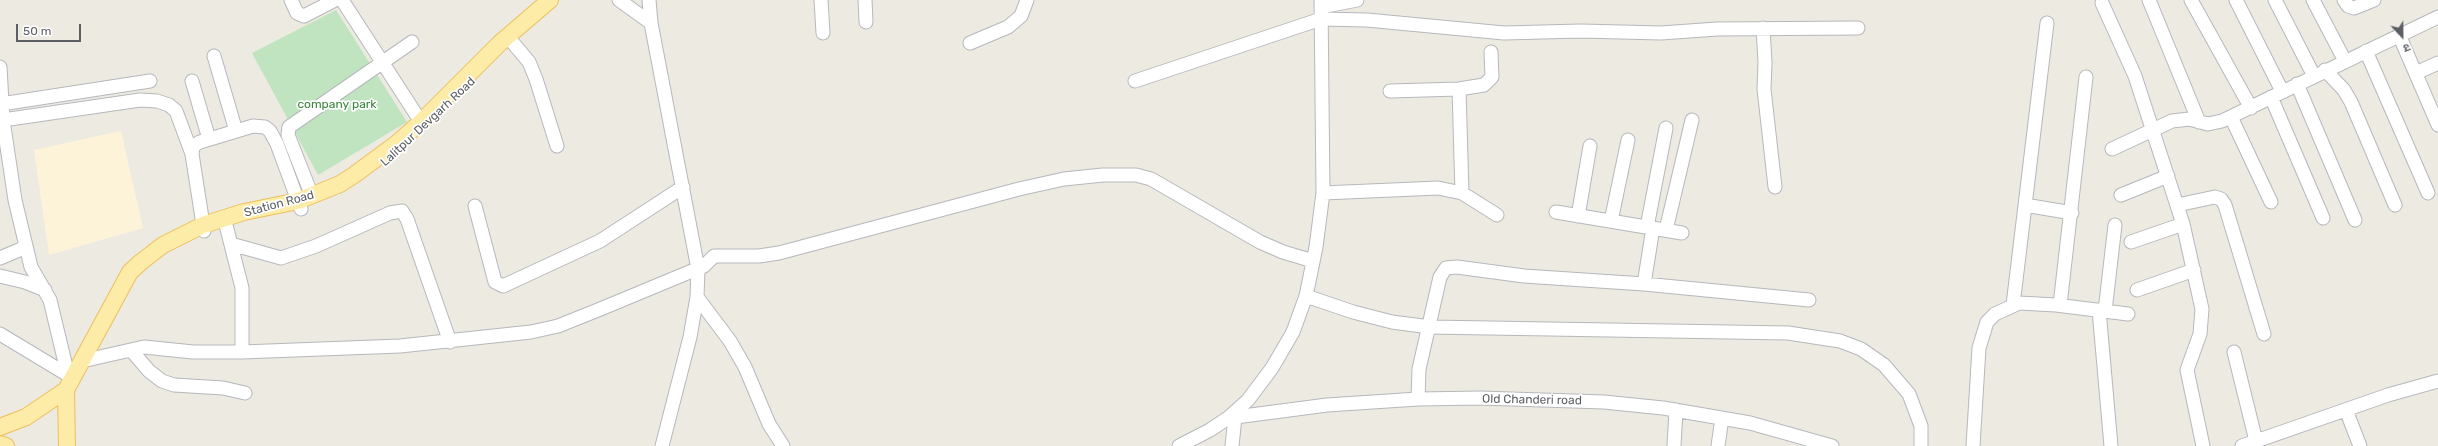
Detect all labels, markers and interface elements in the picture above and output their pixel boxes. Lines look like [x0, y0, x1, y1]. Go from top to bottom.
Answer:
scale bar [18, 16, 83, 42]
north arrow [2382, 16, 2422, 56]
text: 50 m [23, 24, 51, 38]
text: उ [2401, 40, 2412, 55]
street label: Lalitpur Devgarh Road [378, 74, 478, 170]
park label: company park [297, 98, 377, 112]
street label: Station Road [242, 188, 316, 220]
street label: Old Chanderi road [1482, 392, 1582, 408]

